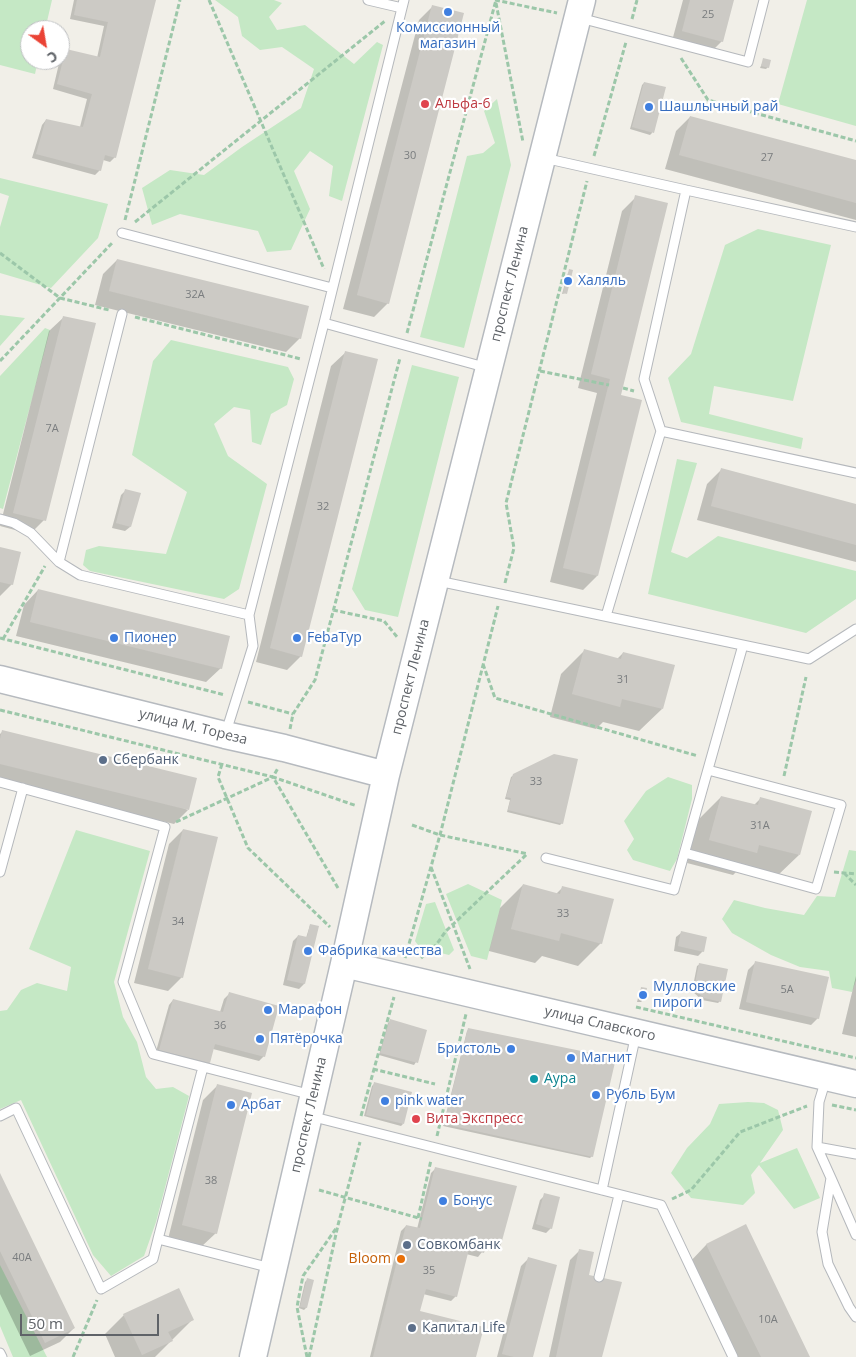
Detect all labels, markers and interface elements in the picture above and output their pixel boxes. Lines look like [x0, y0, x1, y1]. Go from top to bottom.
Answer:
marker: Комиссионный магазин [442, 6, 454, 18]
house number: 25 [702, 8, 714, 22]
north arrow [20, 20, 70, 70]
place label: Комиссионный магазин [396, 20, 500, 52]
text: С [44, 47, 62, 68]
place label: Альфа-6 [435, 96, 490, 112]
marker: Альфа-6 [419, 98, 431, 110]
place label: Шашлычный рай [659, 99, 778, 115]
marker: Шашлычный рай [643, 101, 655, 113]
house number: 30 [404, 149, 416, 163]
house number: 27 [761, 151, 773, 165]
street label: проспект Ленина [488, 224, 532, 344]
place label: Халяль [578, 273, 626, 289]
marker: Халяль [562, 275, 574, 287]
house number: 32А [185, 288, 205, 302]
house number: 7А [45, 422, 59, 436]
house number: 32 [317, 500, 329, 514]
street label: проспект Ленина [389, 617, 433, 737]
place label: Пионер [124, 630, 177, 646]
place label: FebaТур [307, 630, 362, 646]
marker: Пионер [108, 632, 120, 644]
marker: FebaТур [291, 632, 303, 644]
house number: 31 [617, 673, 629, 687]
street label: улица М. Тореза [137, 705, 249, 749]
place label: Сбербанк [113, 752, 179, 768]
marker: Сбербанк [97, 754, 109, 766]
house number: 33 [530, 775, 542, 789]
house number: 31А [750, 819, 770, 833]
house number: 33 [557, 907, 569, 921]
house number: 34 [172, 915, 184, 929]
place label: Фабрика качества [318, 943, 442, 959]
marker: Фабрика качества [302, 945, 314, 957]
place label: Мулловские пироги [653, 979, 736, 1012]
house number: 5А [780, 983, 794, 997]
marker: Мулловские пироги [637, 989, 649, 1001]
place label: Марафон [278, 1002, 342, 1018]
street label: улица Славского [543, 1003, 657, 1045]
marker: Марафон [262, 1004, 274, 1016]
house number: 36 [214, 1019, 226, 1033]
place label: Пятёрочка [270, 1031, 343, 1047]
marker: Пятёрочка [254, 1033, 266, 1045]
place label: Бристоль [437, 1041, 501, 1057]
marker: Бристоль [505, 1043, 517, 1055]
place label: Магнит [581, 1050, 632, 1066]
marker: Магнит [565, 1052, 577, 1064]
street label: проспект Ленина [287, 1055, 331, 1175]
place label: Аура [544, 1071, 576, 1087]
marker: Аура [528, 1073, 540, 1085]
place label: Рубль Бум [606, 1087, 676, 1103]
marker: Рубль Бум [590, 1089, 602, 1101]
place label: pink water [395, 1093, 464, 1109]
marker: pink water [379, 1095, 391, 1107]
place label: Арбат [241, 1097, 281, 1113]
marker: Арбат [225, 1099, 237, 1111]
place label: Вита Экспресс [426, 1111, 523, 1127]
marker: Вита Экспресс [410, 1113, 422, 1125]
house number: 38 [205, 1174, 217, 1188]
place label: Бонус [453, 1193, 493, 1209]
marker: Бонус [437, 1195, 449, 1207]
place label: Совкомбанк [417, 1237, 500, 1253]
marker: Совкомбанк [401, 1239, 413, 1251]
house number: 40А [12, 1251, 32, 1265]
place label: Bloom [349, 1251, 391, 1267]
marker: Bloom [395, 1253, 407, 1265]
house number: 35 [423, 1264, 435, 1278]
scale bar [22, 1304, 161, 1336]
text: 50 m [28, 1313, 63, 1333]
house number: 10А [758, 1313, 778, 1327]
place label: Капитал Life [422, 1320, 505, 1336]
marker: Капитал Life [406, 1322, 418, 1334]

